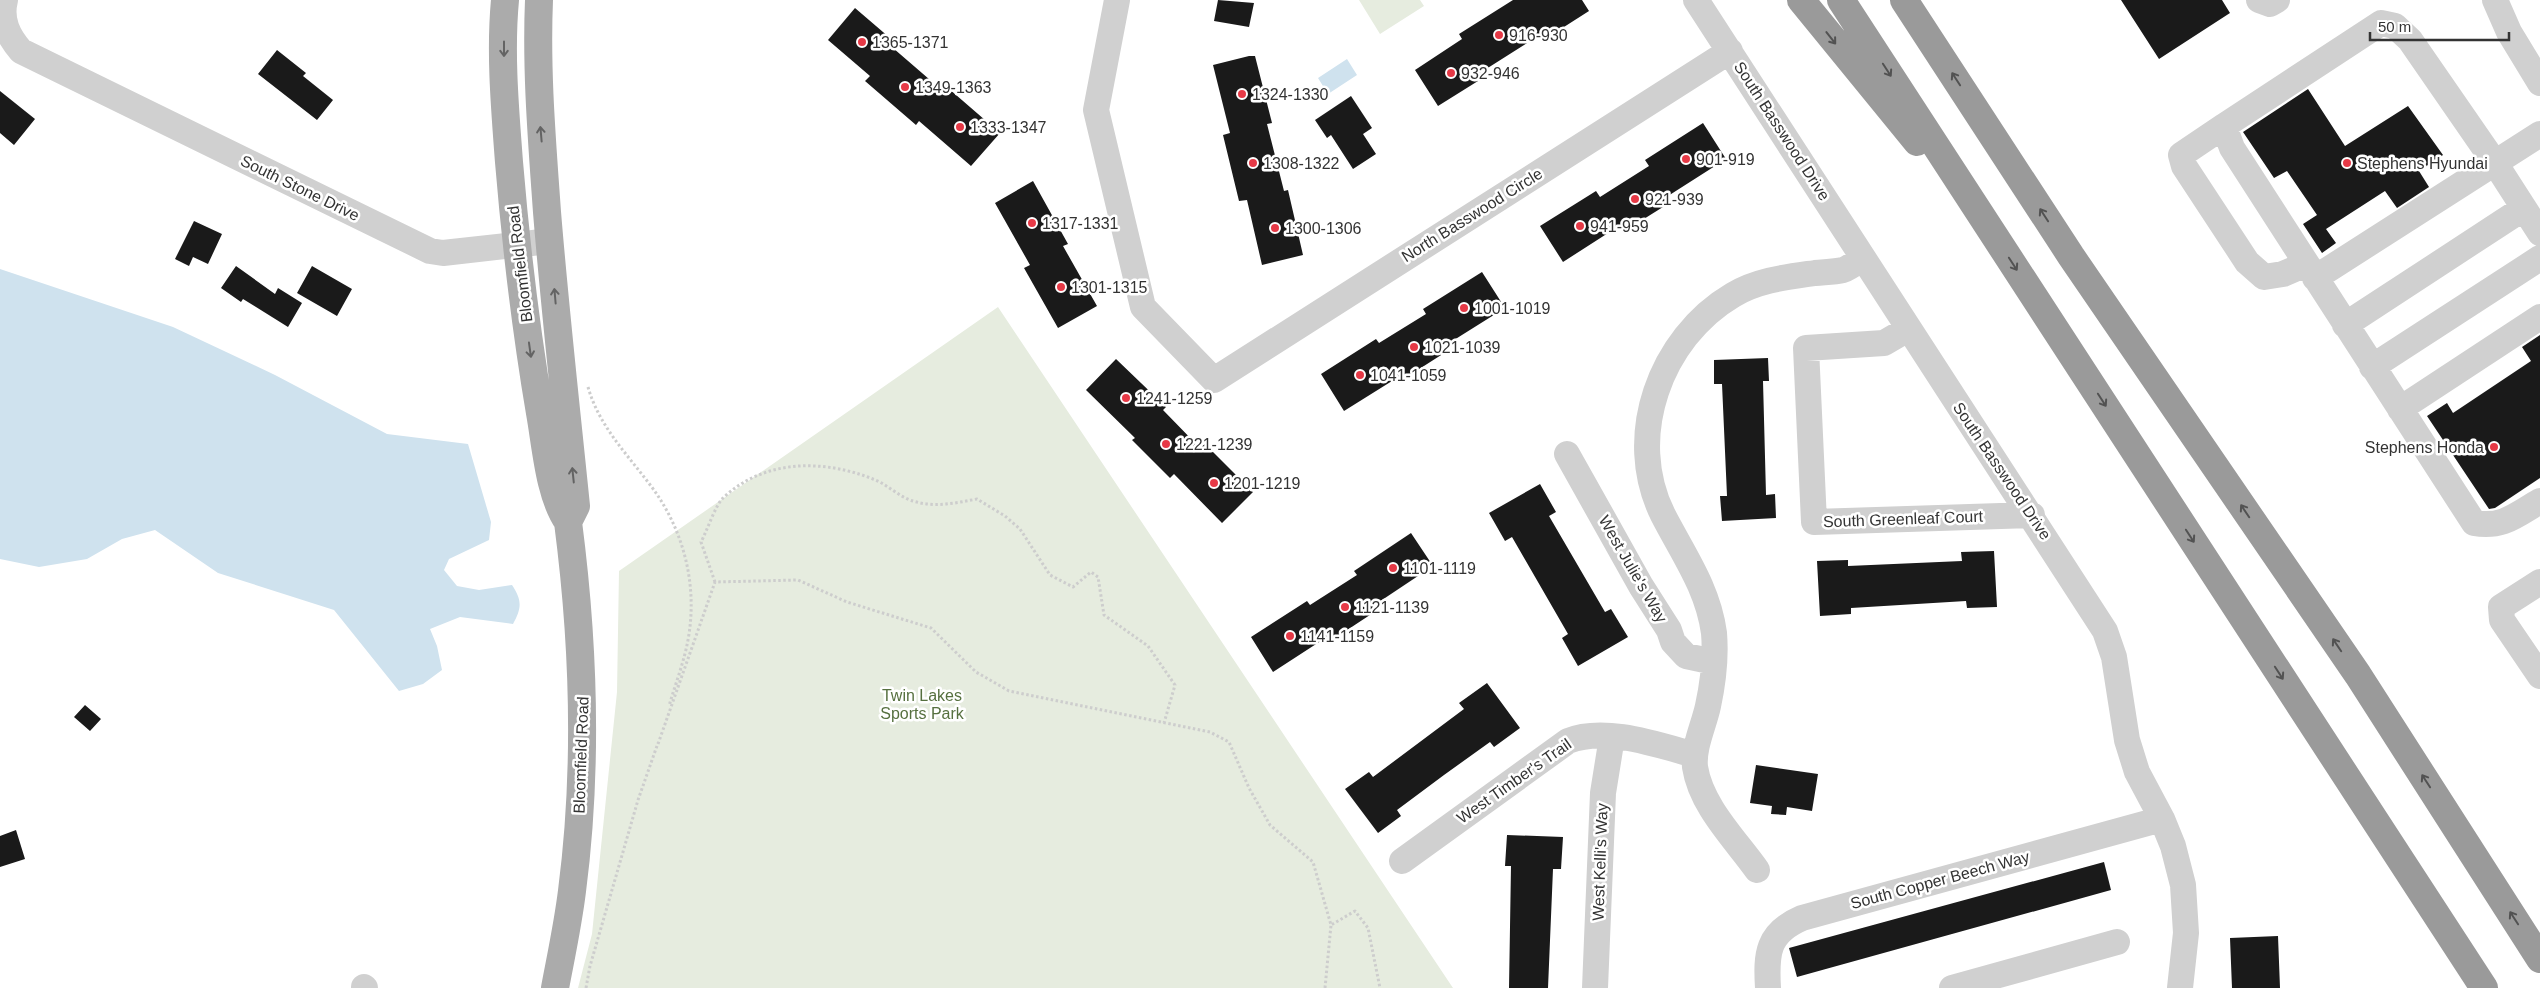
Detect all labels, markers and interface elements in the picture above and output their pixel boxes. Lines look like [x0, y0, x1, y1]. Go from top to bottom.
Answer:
scale bar [2370, 10, 2509, 42]
text: 50 m [2378, 18, 2411, 35]
place label: 916-930 [1509, 27, 1568, 44]
marker: 916-930 [1493, 29, 1505, 41]
one-way arrow [1826, 31, 1837, 44]
place label: 1365-1371 [872, 34, 949, 51]
marker: 1365-1371 [856, 36, 868, 48]
one-way arrow [499, 40, 509, 56]
street label: South Basswood Drive [1731, 58, 1833, 204]
one-way arrow [1882, 63, 1892, 77]
place label: 932-946 [1461, 65, 1520, 82]
marker: 932-946 [1445, 67, 1457, 79]
one-way arrow [1951, 72, 1961, 86]
place label: 1349-1363 [915, 79, 992, 96]
marker: 1349-1363 [899, 81, 911, 93]
place label: 1324-1330 [1252, 86, 1329, 103]
marker: 1324-1330 [1236, 88, 1248, 100]
place label: 1333-1347 [970, 119, 1047, 136]
marker: 1333-1347 [954, 121, 966, 133]
one-way arrow [536, 126, 546, 142]
place label: 901-919 [1696, 151, 1755, 168]
street label: South Stone Drive [238, 152, 362, 224]
marker: 901-919 [1680, 153, 1692, 165]
place label: 1308-1322 [1263, 155, 1340, 172]
place label: Stephens Hyundai [2357, 155, 2488, 172]
marker: 1308-1322 [1247, 157, 1259, 169]
marker: Stephens Hyundai [2341, 157, 2353, 169]
street label: North Basswood Circle [1398, 165, 1546, 265]
place label: 921-939 [1645, 191, 1704, 208]
marker: 921-939 [1629, 193, 1641, 205]
street label: Bloomfield Road [504, 205, 536, 323]
one-way arrow [2039, 209, 2049, 223]
place label: 1317-1331 [1042, 215, 1119, 232]
marker: 1317-1331 [1026, 217, 1038, 229]
place label: 941-959 [1590, 218, 1649, 235]
place label: 1300-1306 [1285, 220, 1362, 237]
marker: 941-959 [1574, 220, 1586, 232]
marker: 1300-1306 [1269, 222, 1281, 234]
one-way arrow [2008, 257, 2018, 271]
place label: 1301-1315 [1071, 279, 1148, 296]
marker: 1301-1315 [1055, 281, 1067, 293]
one-way arrow [550, 288, 559, 304]
place label: 1001-1019 [1474, 300, 1551, 317]
marker: 1001-1019 [1458, 302, 1470, 314]
place label: 1021-1039 [1424, 339, 1501, 356]
marker: 1021-1039 [1408, 341, 1420, 353]
one-way arrow [525, 342, 535, 358]
place label: 1041-1059 [1370, 367, 1447, 384]
marker: 1041-1059 [1354, 369, 1366, 381]
place label: 1241-1259 [1136, 390, 1213, 407]
marker: 1241-1259 [1120, 392, 1132, 404]
one-way arrow [2097, 393, 2107, 407]
street label: South Basswood Drive [1950, 399, 2054, 543]
place label: 1221-1239 [1176, 436, 1253, 453]
marker: 1221-1239 [1160, 438, 1172, 450]
place label: Stephens Honda [2365, 439, 2484, 456]
marker: Stephens Honda [2488, 441, 2500, 453]
one-way arrow [568, 467, 578, 483]
place label: 1201-1219 [1224, 475, 1301, 492]
marker: 1201-1219 [1208, 477, 1220, 489]
one-way arrow [2240, 504, 2250, 518]
street label: South Greenleaf Court [1823, 508, 1984, 530]
street label: West Julie's Way [1596, 513, 1670, 625]
one-way arrow [2186, 529, 2196, 543]
place label: 1101-1119 [1403, 560, 1476, 577]
marker: 1101-1119 [1387, 562, 1399, 574]
place label: 1121-1139 [1355, 599, 1429, 616]
marker: 1121-1139 [1339, 601, 1351, 613]
place label: 1141-1159 [1300, 628, 1374, 645]
marker: 1141-1159 [1284, 630, 1296, 642]
one-way arrow [2332, 638, 2342, 652]
one-way arrow [2274, 665, 2284, 679]
park label: Twin Lakes Sports Park [880, 687, 965, 722]
street label: Bloomfield Road [570, 696, 592, 814]
street label: West Timber's Trail [1454, 735, 1574, 827]
one-way arrow [2421, 774, 2431, 788]
street label: West Kelli's Way [1589, 803, 1611, 921]
street label: South Copper Beech Way [1849, 848, 2031, 912]
one-way arrow [2508, 911, 2518, 925]

